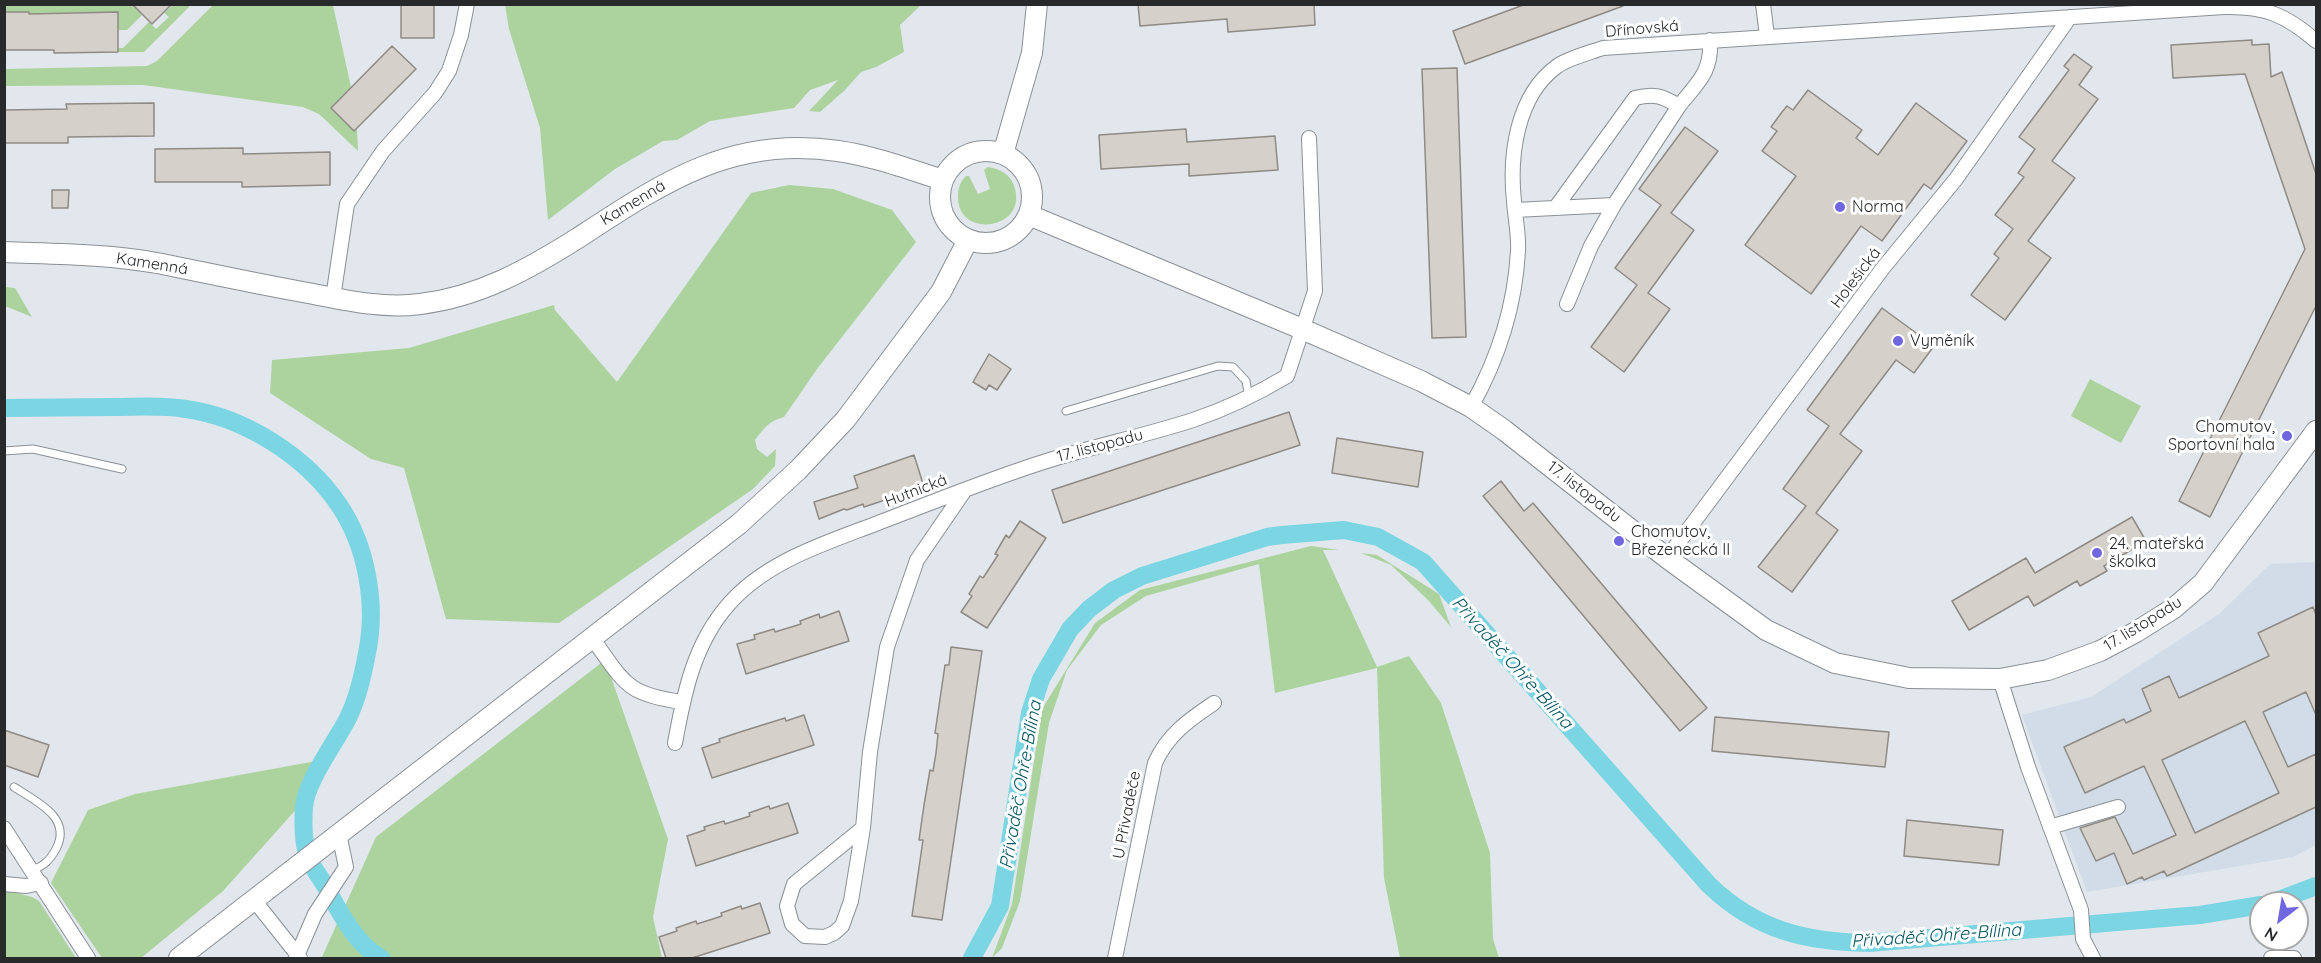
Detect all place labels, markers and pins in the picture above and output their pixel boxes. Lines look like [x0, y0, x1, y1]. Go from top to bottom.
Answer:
place label: Norma [1852, 197, 1904, 217]
marker: Norma [1833, 200, 1847, 214]
place label: Vyměník [1910, 331, 1975, 351]
marker: Vyměník [1891, 334, 1905, 348]
place label: Chomutov, Sportovní hala [2168, 417, 2275, 455]
marker: Chomutov, Sportovní hala [2280, 429, 2294, 443]
place label: Chomutov, Březenecká II [1631, 522, 1730, 560]
marker: Chomutov, Březenecká II [1612, 534, 1626, 548]
place label: 24. mateřská školka [2109, 534, 2204, 572]
marker: 24. mateřská školka [2090, 546, 2104, 560]

